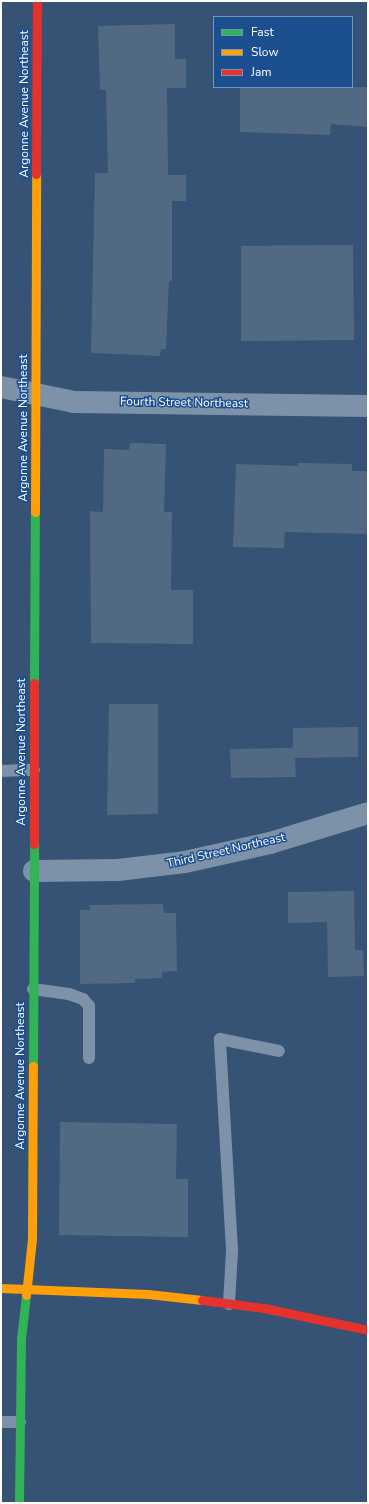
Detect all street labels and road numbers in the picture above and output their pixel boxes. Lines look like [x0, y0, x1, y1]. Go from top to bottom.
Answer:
street label: Argonne Avenue Northeast [18, 30, 32, 178]
street label: Argonne Avenue Northeast [17, 354, 31, 502]
street label: Fourth Street Northeast [120, 395, 248, 411]
street label: Argonne Avenue Northeast [15, 678, 29, 826]
street label: Third Street Northeast [166, 830, 286, 872]
street label: Argonne Avenue Northeast [14, 1002, 28, 1150]

